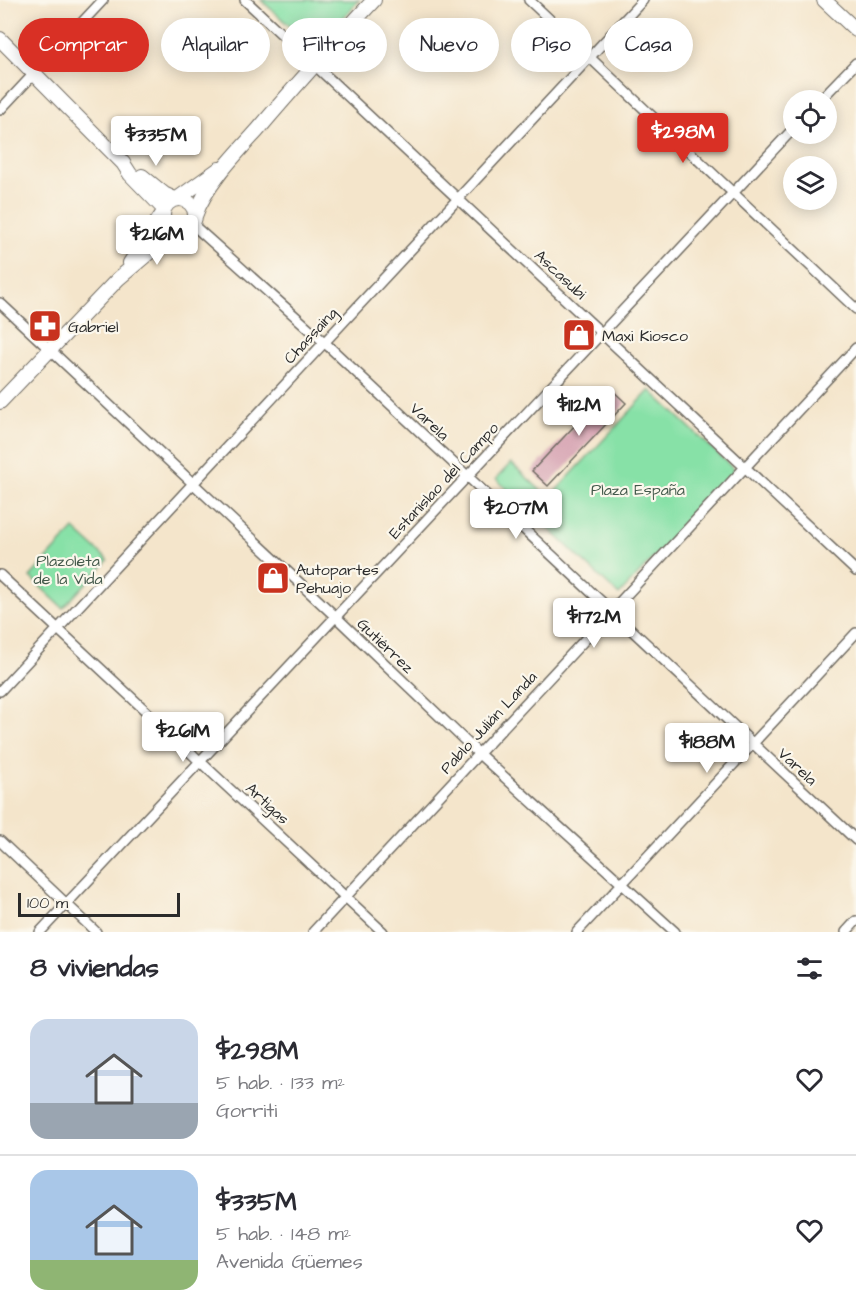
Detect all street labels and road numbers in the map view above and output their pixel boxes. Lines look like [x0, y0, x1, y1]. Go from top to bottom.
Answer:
street label: Ascasubi [529, 245, 592, 305]
street label: Chassaing [279, 302, 343, 370]
street label: Varela [405, 398, 454, 446]
street label: Estanislao del Campo [384, 418, 504, 544]
street label: Gutiérrez [352, 613, 419, 678]
street label: Pablo Julián Landa [435, 667, 542, 779]
street label: Varela [773, 743, 822, 791]
street label: Artigas [240, 778, 294, 830]

